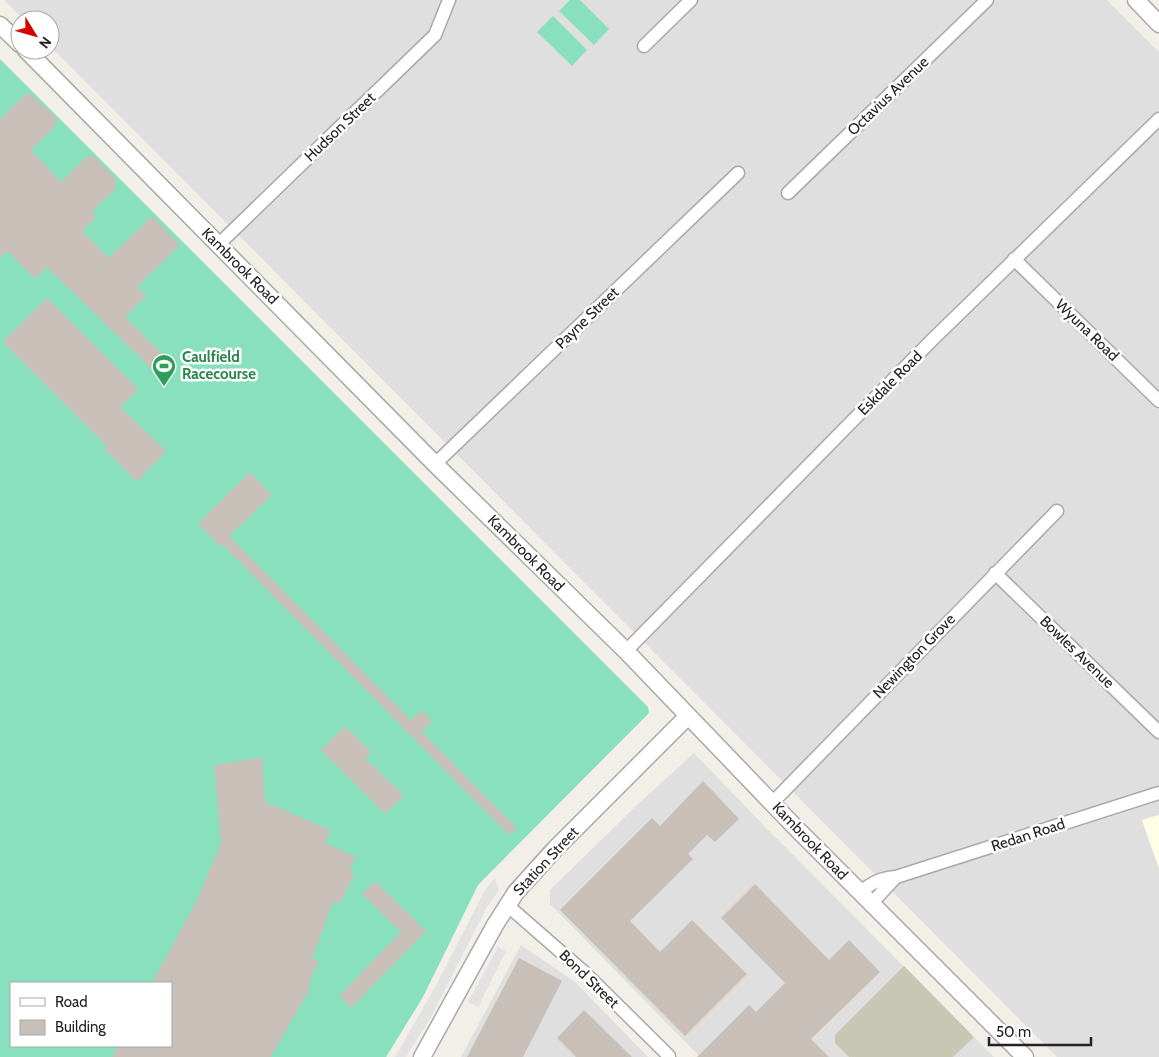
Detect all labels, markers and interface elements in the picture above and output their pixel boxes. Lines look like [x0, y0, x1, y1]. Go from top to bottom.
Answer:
north arrow [10, 10, 60, 60]
text: N [35, 33, 56, 52]
street label: Octavius Avenue [844, 53, 933, 139]
street label: Hudson Street [301, 89, 379, 165]
street label: Kambrook Road [198, 224, 282, 308]
street label: Payne Street [552, 283, 622, 353]
street label: Wyuna Road [1052, 295, 1122, 365]
street label: Eskdale Road [854, 347, 926, 419]
place label: Caulfield Racecourse [182, 348, 256, 383]
sports icon: Caulfield Racecourse [151, 353, 177, 387]
street label: Kambrook Road [484, 511, 568, 595]
street label: Newington Grove [869, 610, 959, 702]
street label: Bowles Avenue [1036, 612, 1118, 692]
street label: Kambrook Road [768, 798, 852, 884]
street label: Redan Road [989, 815, 1067, 855]
street label: Station Street [510, 823, 582, 899]
street label: Bond Street [555, 946, 623, 1012]
legend [10, 982, 172, 1047]
text: Road [55, 993, 88, 1011]
scale bar [989, 1014, 1092, 1046]
text: Building [55, 1018, 106, 1036]
text: 50 m [996, 1023, 1031, 1041]

